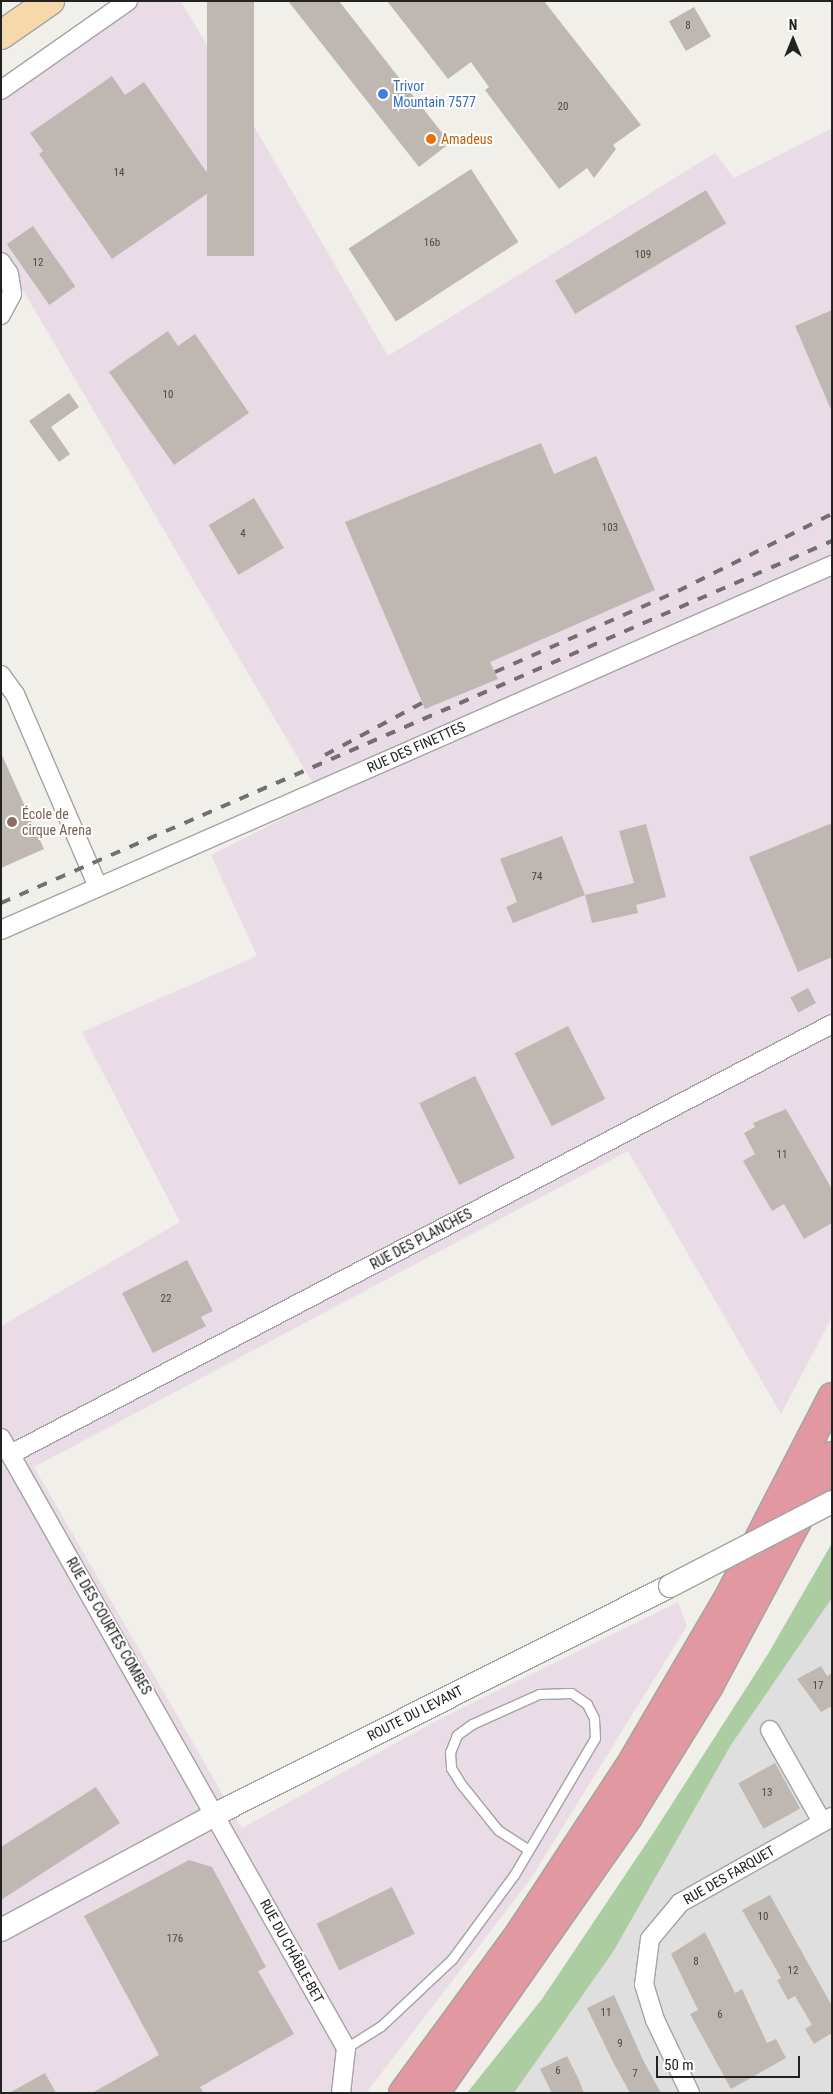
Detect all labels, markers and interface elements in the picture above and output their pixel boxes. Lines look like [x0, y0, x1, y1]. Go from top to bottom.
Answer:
north arrow [768, 15, 818, 65]
text: N [789, 17, 797, 33]
house number: 8 [685, 19, 691, 33]
place label: Trivor Mountain 7577 [393, 78, 476, 110]
marker: Trivor Mountain 7577 [377, 88, 389, 100]
house number: 20 [558, 100, 568, 114]
place label: Amadeus [441, 131, 493, 147]
marker: Amadeus [425, 133, 437, 145]
house number: 14 [114, 166, 124, 180]
house number: 16b [424, 236, 440, 250]
house number: 109 [635, 248, 651, 262]
house number: 12 [33, 256, 43, 270]
house number: 10 [163, 388, 173, 402]
house number: 103 [602, 521, 618, 535]
house number: 4 [240, 527, 246, 541]
street label: RUE DES FINETTES [364, 718, 468, 776]
place label: École de cirque Arena [22, 806, 92, 839]
marker: École de cirque Arena [6, 816, 18, 828]
house number: 74 [532, 870, 542, 884]
house number: 11 [777, 1148, 787, 1162]
street label: RUE DES PLANCHES [367, 1205, 475, 1273]
house number: 22 [161, 1292, 171, 1306]
street label: RUE DES COURTES COMBES [63, 1554, 155, 1698]
house number: 17 [813, 1679, 823, 1693]
street label: ROUTE DU LEVANT [364, 1682, 466, 1744]
house number: 13 [762, 1786, 772, 1800]
street label: RUE DES FARQUET [680, 1842, 778, 1908]
street label: RUE DU CHÂBLE-BET [257, 1896, 327, 2006]
house number: 10 [758, 1910, 768, 1924]
house number: 176 [167, 1932, 183, 1946]
house number: 8 [693, 1955, 699, 1969]
house number: 12 [788, 1964, 798, 1978]
house number: 11 [601, 2006, 611, 2020]
house number: 6 [717, 2008, 723, 2022]
house number: 9 [617, 2037, 623, 2051]
scale bar [658, 2046, 802, 2078]
text: 50 m [664, 2056, 694, 2074]
house number: 6 [555, 2064, 561, 2078]
house number: 7 [632, 2067, 638, 2081]

